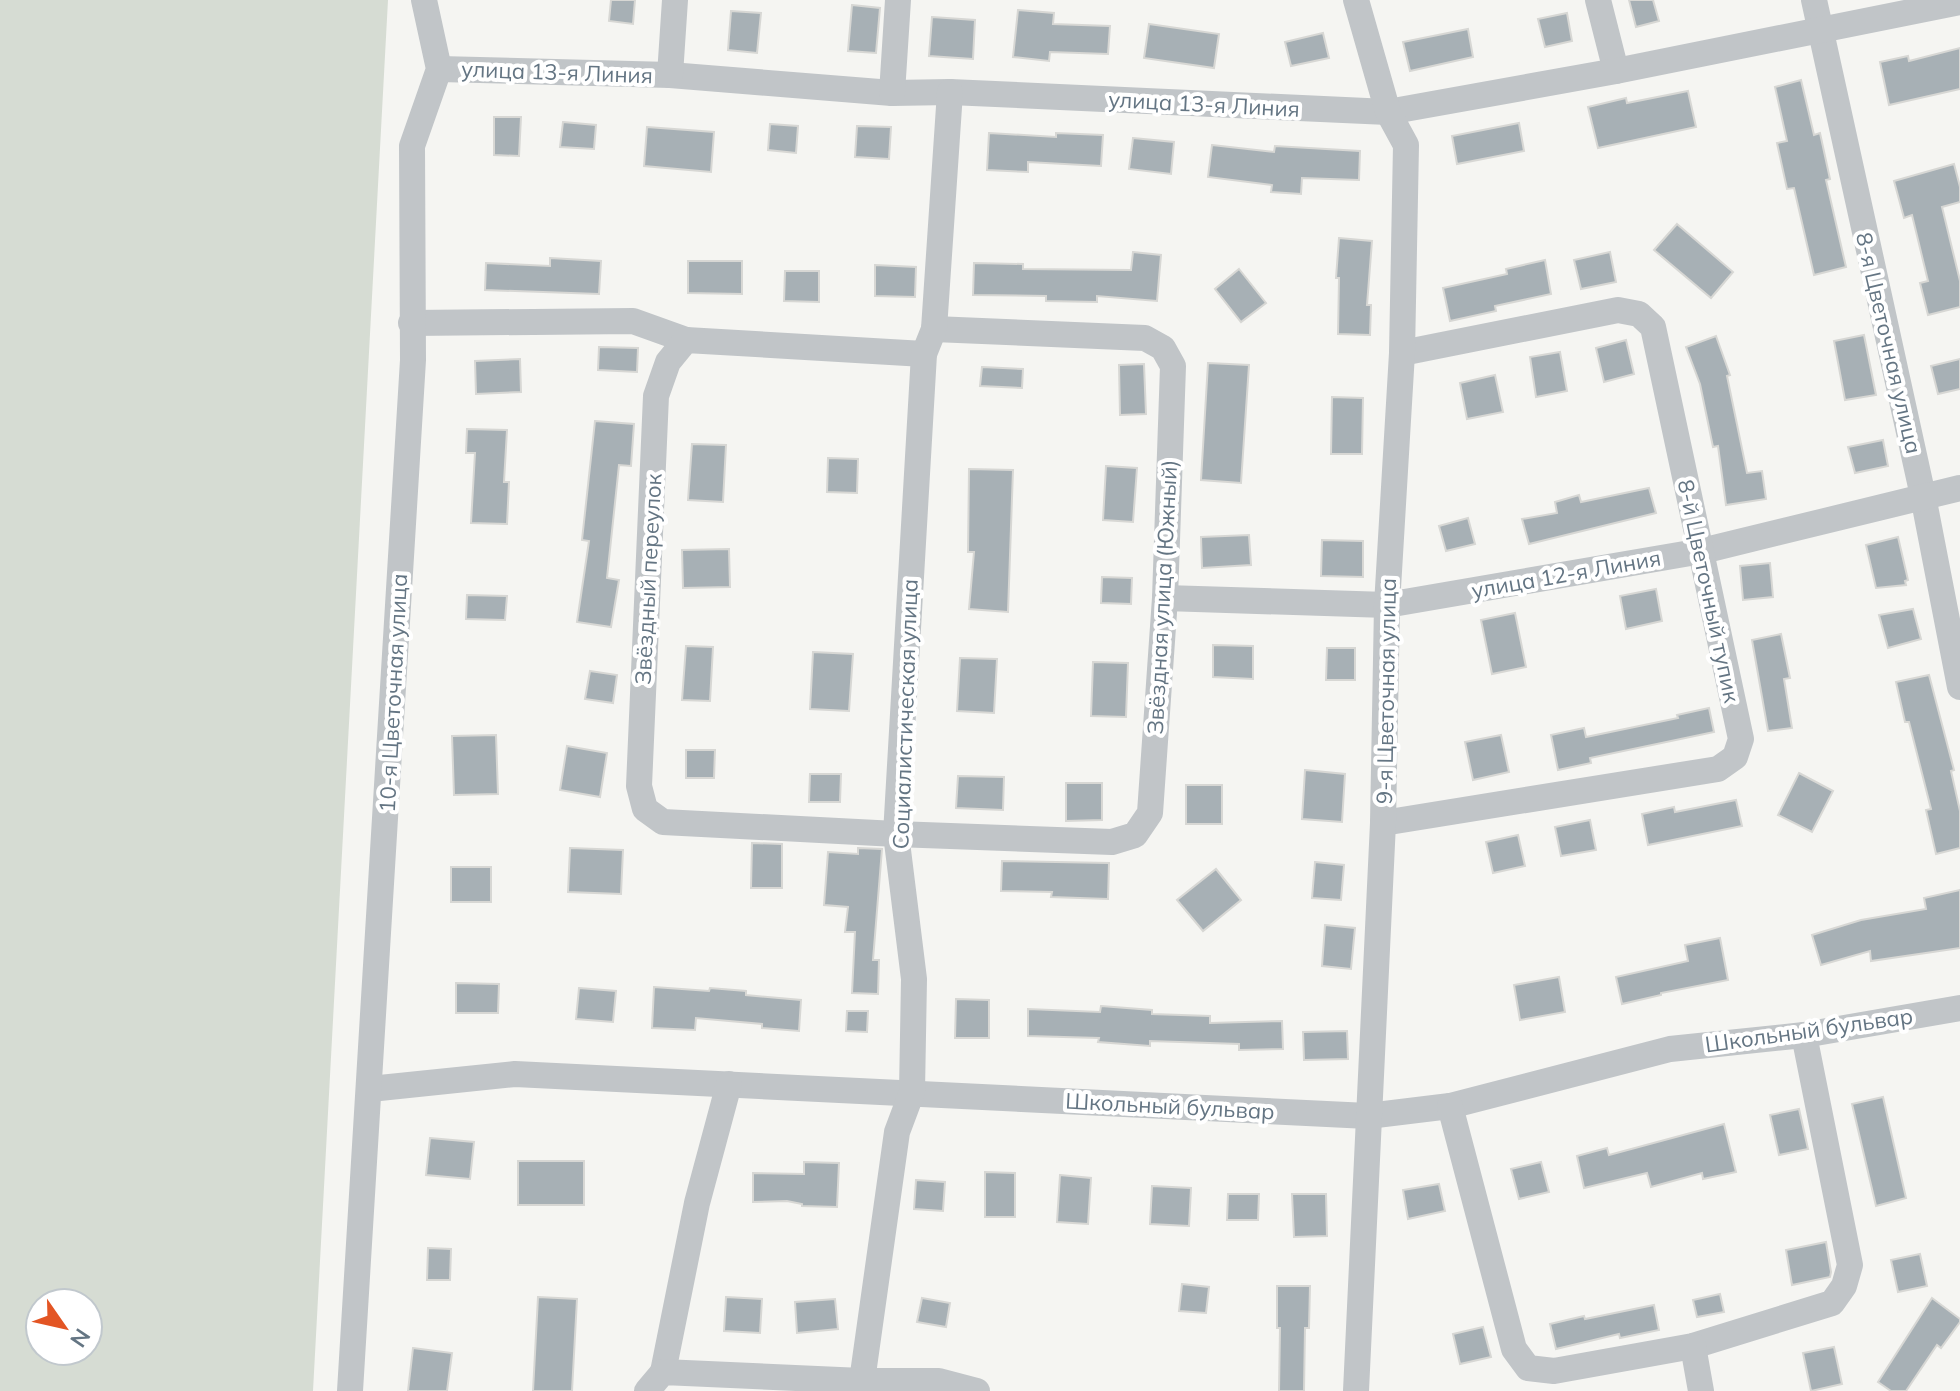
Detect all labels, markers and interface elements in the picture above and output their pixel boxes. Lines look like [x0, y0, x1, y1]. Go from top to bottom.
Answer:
street label: улица 13-я Линия [461, 55, 653, 89]
street label: улица 13-я Линия [1108, 85, 1300, 123]
street label: 8-я Цветочная улица [1850, 230, 1928, 456]
street label: Звёздная улица (Южный) [1141, 459, 1183, 735]
street label: Звёздный переулок [628, 473, 668, 685]
street label: 8-й Цветочный тупик [1672, 477, 1746, 705]
street label: улица 12-я Линия [1469, 544, 1663, 604]
street label: 10-я Цветочная улица [373, 573, 413, 813]
street label: Социалистическая улица [886, 578, 924, 850]
street label: 9-я Цветочная улица [1370, 578, 1402, 804]
street label: Школьный бульвар [1703, 1002, 1915, 1058]
street label: Школьный бульвар [1065, 1087, 1275, 1125]
north arrow [24, 1287, 104, 1367]
text: N [64, 1323, 97, 1353]

